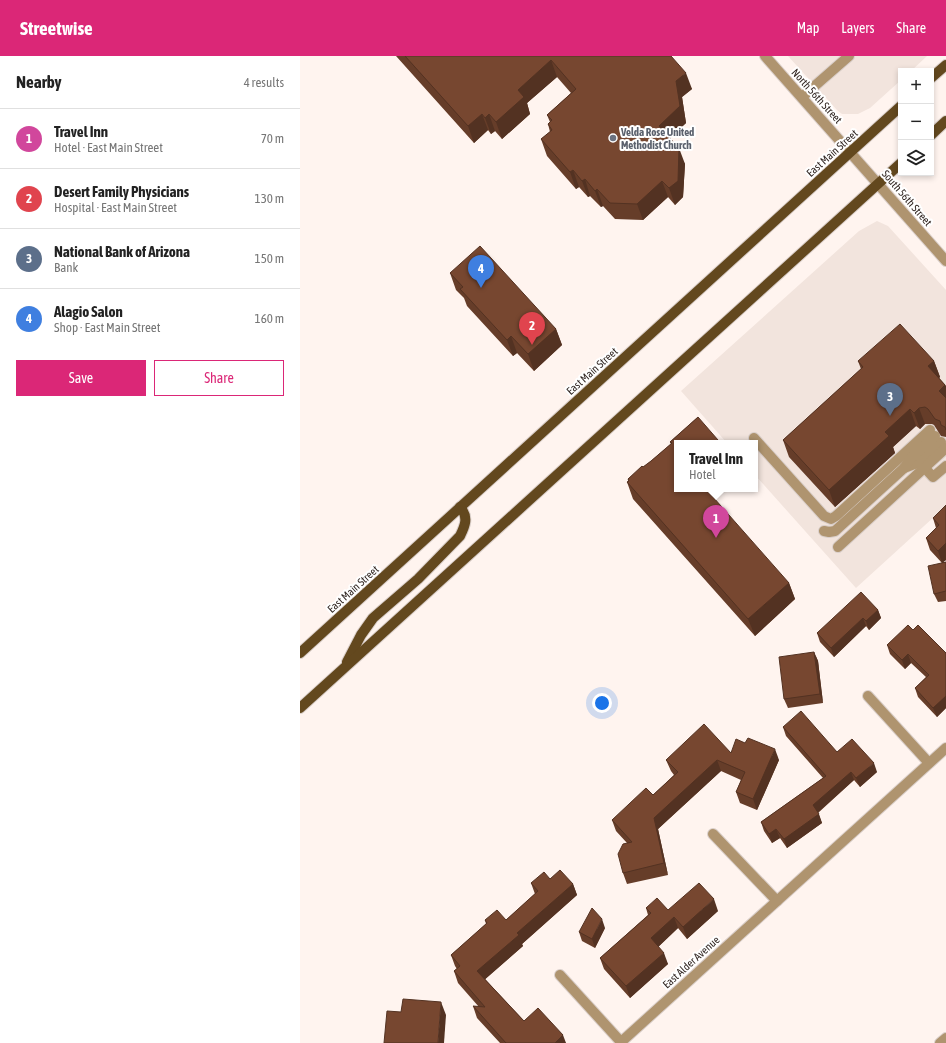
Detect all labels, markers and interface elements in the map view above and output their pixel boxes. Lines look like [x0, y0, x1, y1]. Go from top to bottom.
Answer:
text: Streetwise [20, 17, 93, 39]
text: Map [797, 20, 819, 36]
text: Layers [841, 20, 874, 36]
text: Share [896, 20, 926, 36]
street label: North 56th Street [789, 66, 845, 126]
map controls [898, 68, 934, 176]
button: + [898, 68, 934, 104]
text: Nearby [16, 72, 62, 92]
text: 4 results [244, 75, 284, 90]
button: − [898, 104, 934, 140]
text: Travel Inn [54, 123, 108, 140]
place label: Velda Rose United Methodist Church [620, 126, 694, 151]
street label: East Main Street [804, 127, 860, 179]
text: 1 [26, 131, 32, 146]
text: 70 m [261, 131, 284, 146]
marker: Velda Rose United Methodist Church [608, 133, 618, 143]
text: Hotel · East Main Street [54, 140, 163, 155]
button: layers [898, 140, 934, 176]
street label: South 56th Street [880, 168, 934, 228]
text: Desert Family Physicians [54, 183, 189, 200]
text: 2 [26, 191, 32, 206]
text: 130 m [255, 191, 284, 206]
text: Hospital · East Main Street [54, 200, 177, 215]
text: National Bank of Arizona [54, 243, 190, 260]
text: 3 [26, 251, 32, 266]
text: 150 m [255, 251, 284, 266]
pin: 4 [468, 255, 494, 288]
text: Bank [54, 260, 78, 275]
text: Alagio Salon [54, 303, 123, 320]
text: 4 [26, 311, 32, 326]
text: 160 m [255, 311, 284, 326]
pin: 2 [519, 312, 545, 345]
text: Shop · East Main Street [54, 320, 160, 335]
street label: East Main Street [564, 345, 620, 397]
button: Save [16, 360, 146, 396]
button: Share [154, 360, 284, 396]
pin: 3 [877, 383, 903, 416]
popup [674, 440, 758, 492]
text: Travel Inn [689, 450, 743, 467]
text: Hotel [689, 467, 716, 482]
pin: 1 [703, 505, 729, 538]
street label: East Main Street [325, 563, 381, 615]
your location [592, 693, 612, 713]
street label: East Alder Avenue [660, 933, 722, 991]

